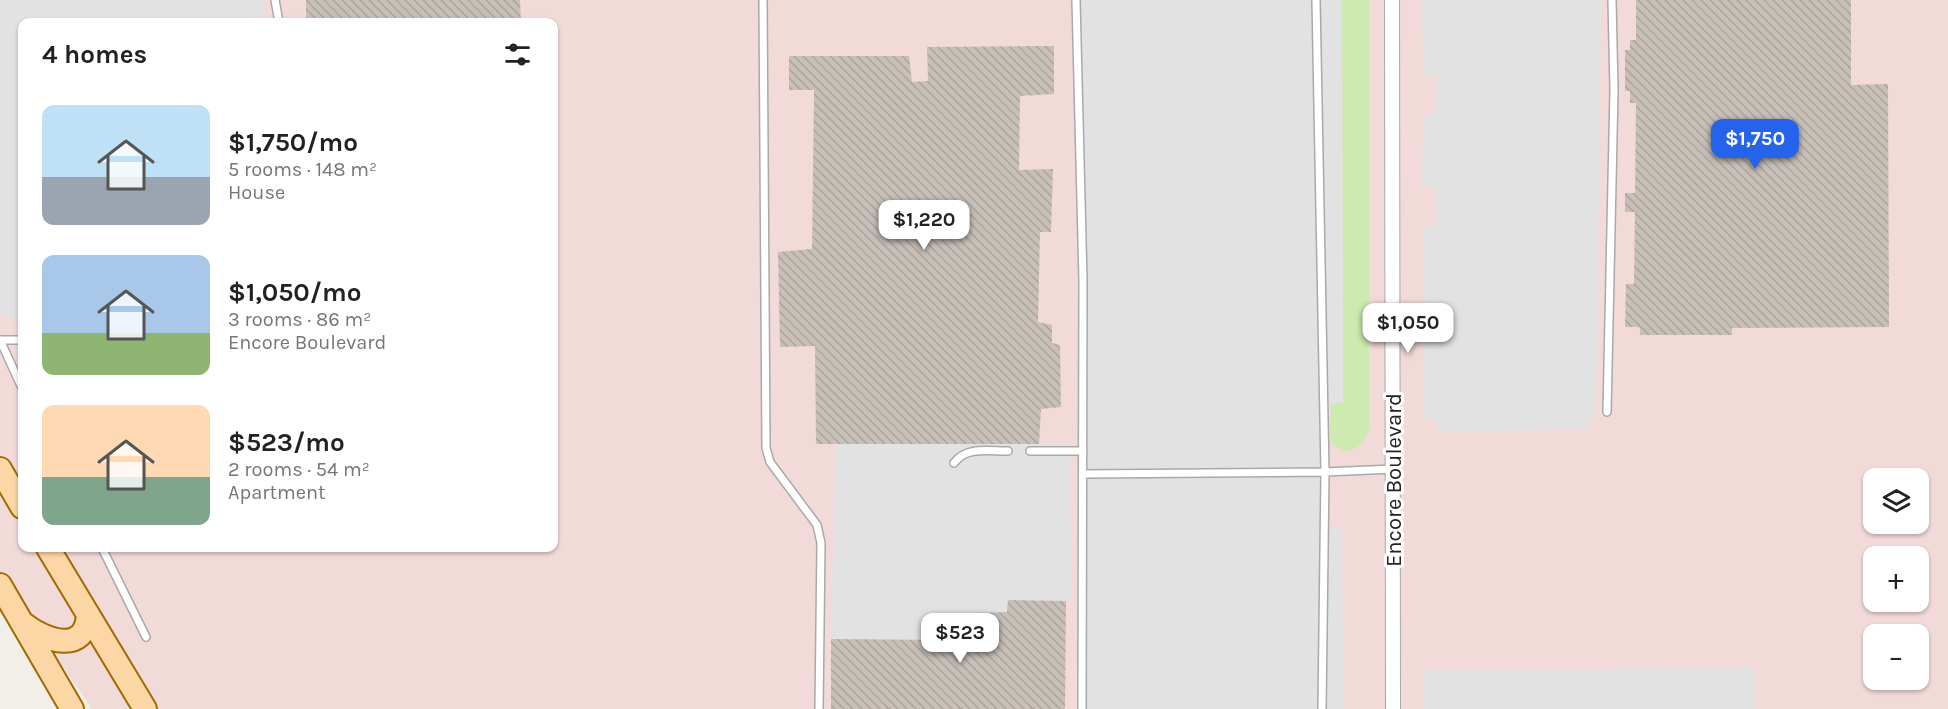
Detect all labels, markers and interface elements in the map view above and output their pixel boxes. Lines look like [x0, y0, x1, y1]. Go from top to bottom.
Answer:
icon: filters [501, 38, 534, 71]
text: 4 homes [42, 39, 147, 70]
pin: $1,750 [1706, 119, 1804, 170]
text: $1,750/mo [228, 127, 358, 158]
text: $1,750 [1725, 127, 1785, 150]
icon: home [90, 129, 162, 201]
text: 5 rooms · 148 m² [228, 158, 377, 181]
text: House [228, 181, 285, 204]
pin: $1,220 [875, 200, 973, 251]
text: $1,220 [893, 208, 955, 231]
text: $1,050/mo [228, 277, 361, 308]
icon: home [90, 279, 162, 351]
pin: $1,050 [1359, 303, 1457, 354]
text: 3 rooms · 86 m² [228, 308, 371, 331]
text: $1,050 [1377, 311, 1439, 334]
text: Encore Boulevard [228, 331, 386, 354]
street label: Encore Boulevard [1381, 393, 1407, 567]
text: $523/mo [228, 427, 345, 458]
icon: home [90, 429, 162, 501]
text: 2 rooms · 54 m² [228, 458, 370, 481]
map controls [1863, 468, 1929, 690]
button: layers [1863, 468, 1929, 534]
text: Apartment [228, 481, 326, 504]
button: + [1863, 546, 1929, 612]
pin: $523 [924, 613, 996, 664]
text: $523 [935, 621, 985, 644]
button: − [1863, 624, 1929, 690]

